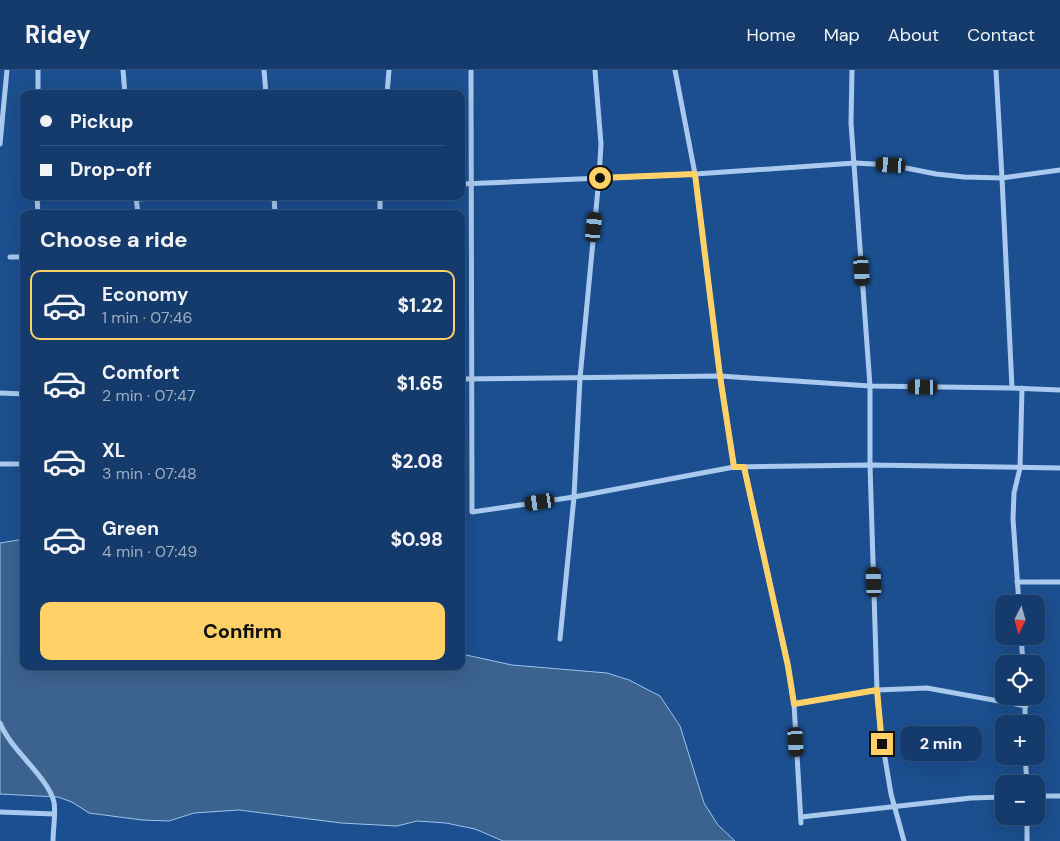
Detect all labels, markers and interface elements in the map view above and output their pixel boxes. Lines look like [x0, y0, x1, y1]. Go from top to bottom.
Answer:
text: Ridey [25, 19, 91, 50]
text: Home [746, 23, 796, 47]
text: Map [824, 23, 860, 47]
text: About [888, 23, 939, 47]
text: Contact [967, 23, 1035, 47]
text: Pickup [70, 109, 134, 134]
text: Drop-off [70, 157, 152, 182]
car [875, 157, 906, 173]
route start [589, 167, 611, 189]
car [584, 211, 603, 243]
text: Choose a ride [40, 225, 188, 254]
car [853, 256, 870, 286]
text: Economy [102, 282, 189, 307]
icon: car [42, 283, 87, 328]
text: $1.22 [398, 293, 443, 318]
text: 1 min · 07:46 [102, 307, 192, 328]
text: Comfort [102, 360, 180, 385]
icon: car [42, 361, 87, 406]
text: $1.65 [397, 371, 443, 396]
car [907, 379, 938, 395]
text: 2 min · 07:47 [102, 385, 195, 406]
text: XL [102, 438, 125, 463]
icon: car [42, 439, 87, 484]
text: $2.08 [391, 449, 443, 474]
text: 3 min · 07:48 [102, 463, 197, 484]
car [524, 492, 555, 512]
text: Green [102, 516, 159, 541]
icon: car [42, 517, 87, 562]
text: $0.98 [390, 527, 443, 552]
text: 4 min · 07:49 [102, 541, 197, 562]
car [865, 567, 882, 597]
north arrow [995, 595, 1045, 645]
map controls [995, 595, 1045, 825]
button: Confirm [40, 602, 445, 660]
button: locate [995, 655, 1045, 705]
button: + [995, 715, 1045, 765]
callout: 2 min [900, 726, 982, 762]
car [787, 727, 804, 757]
route end [871, 733, 893, 755]
text: 2 min [920, 733, 962, 754]
button: − [995, 775, 1045, 825]

